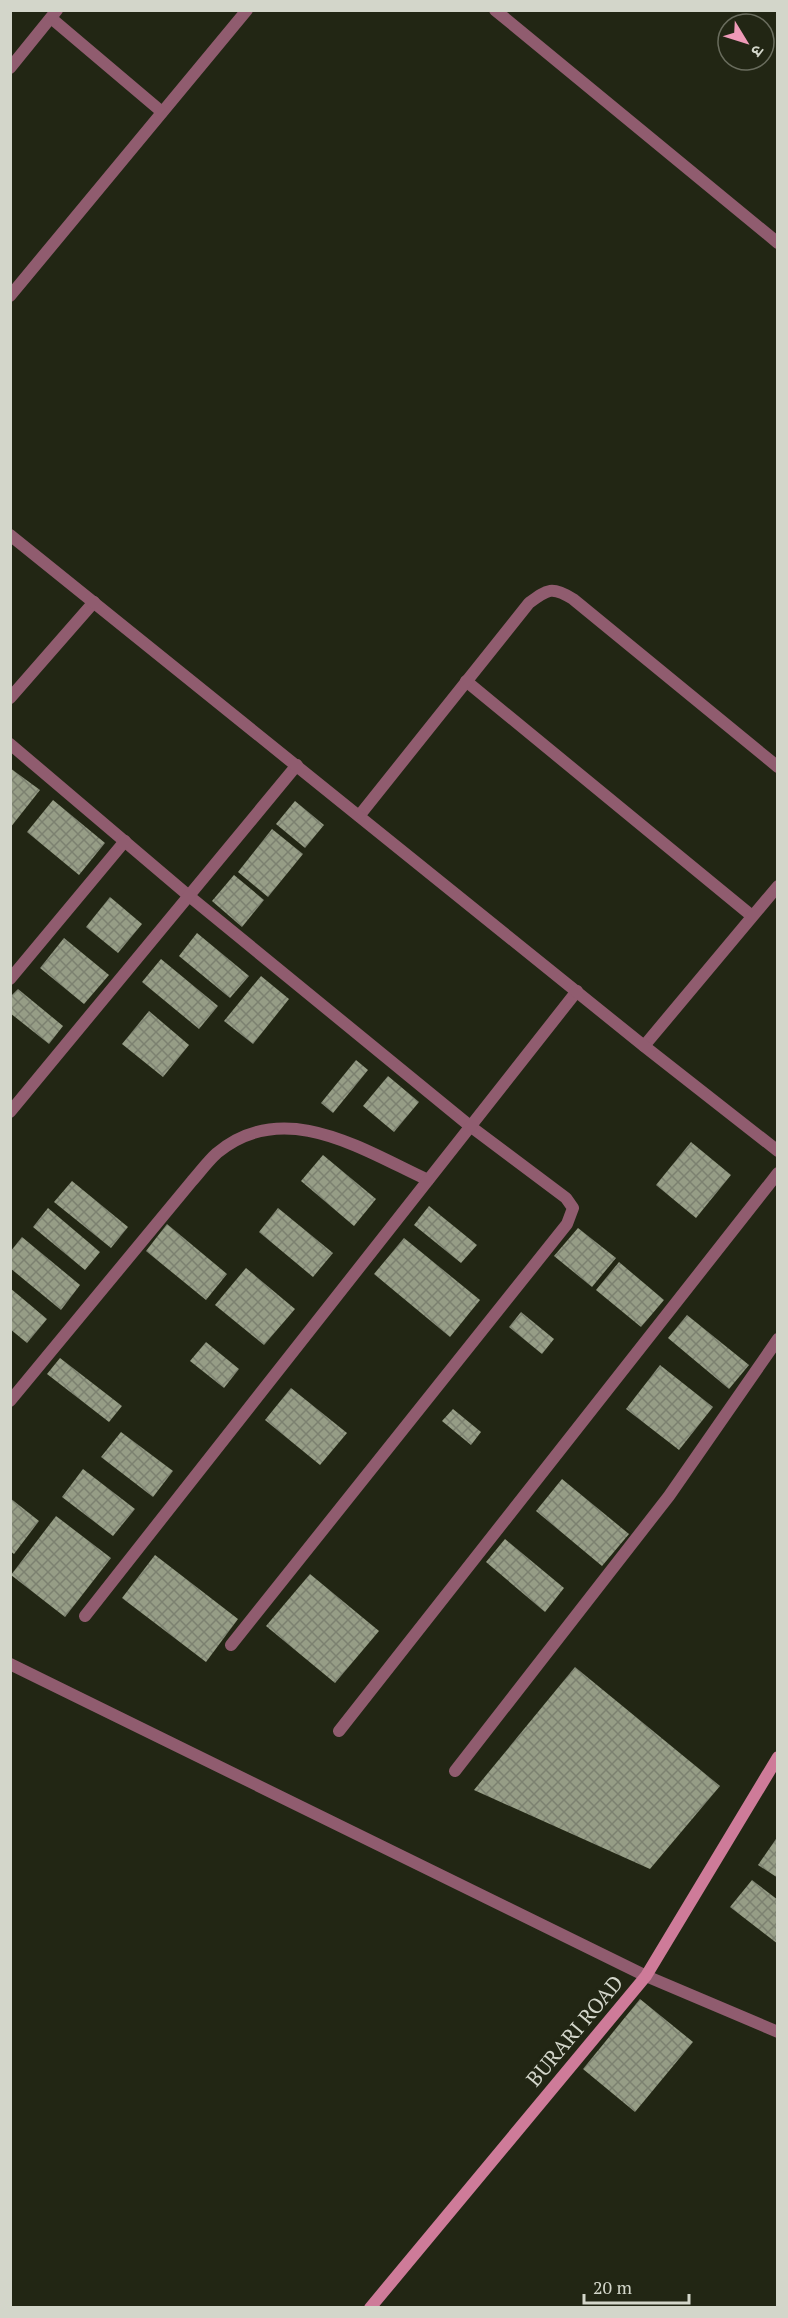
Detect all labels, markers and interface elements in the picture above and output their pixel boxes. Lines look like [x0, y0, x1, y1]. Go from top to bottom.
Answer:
north arrow [716, 12, 776, 72]
text: उ [746, 41, 769, 62]
street label: BURARI ROAD [519, 1969, 629, 2092]
scale bar [584, 2267, 689, 2305]
text: 20 m [593, 2275, 633, 2299]

